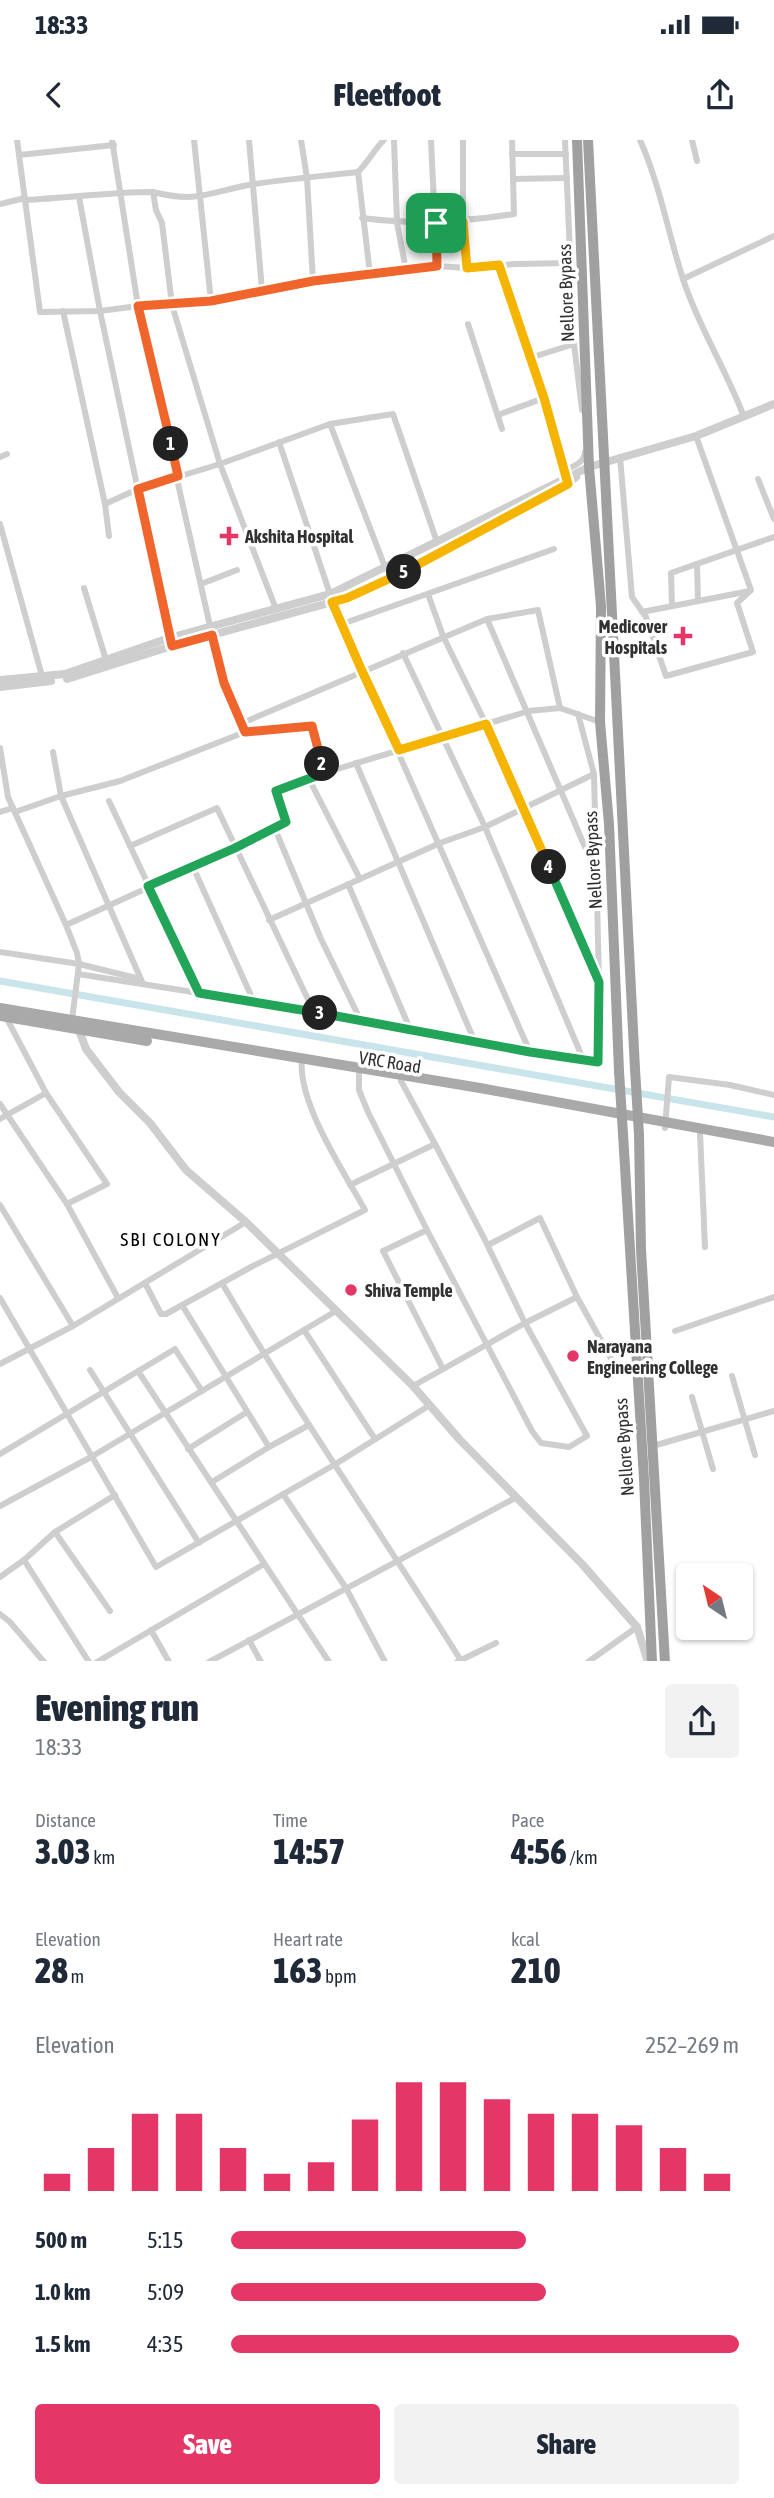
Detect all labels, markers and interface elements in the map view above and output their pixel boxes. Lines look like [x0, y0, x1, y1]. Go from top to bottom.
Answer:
text: 18:33 [35, 10, 89, 40]
icon: back [35, 76, 73, 114]
text: Fleetfoot [333, 76, 441, 113]
icon: share [701, 76, 739, 114]
pin [406, 193, 466, 253]
icon: arrive [417, 204, 455, 242]
street label: Nellore Bypass [554, 244, 578, 342]
pin: 1 [154, 426, 188, 462]
text: 1 [166, 432, 175, 454]
marker: Akshita Hospital [219, 526, 239, 546]
place label: Akshita Hospital [244, 526, 353, 547]
pin: 5 [386, 554, 422, 590]
text: 5 [399, 560, 408, 582]
place label: Medicover Hospitals [599, 616, 668, 658]
marker: Medicover Hospitals [673, 626, 693, 646]
pin: 2 [304, 746, 340, 782]
text: 2 [317, 752, 326, 774]
street label: Nellore Bypass [580, 810, 606, 910]
pin: 4 [532, 850, 566, 884]
text: 4 [544, 855, 553, 877]
pin: 3 [302, 996, 338, 1030]
text: 3 [315, 1001, 324, 1023]
street label: VRC Road [357, 1047, 423, 1077]
district label: SBI COLONY [120, 1228, 222, 1250]
place label: Shiva Temple [365, 1280, 453, 1301]
marker: Shiva Temple [343, 1282, 359, 1298]
place label: Narayana Engineering College [587, 1336, 718, 1378]
marker: Narayana Engineering College [565, 1348, 581, 1364]
street label: Nellore Bypass [610, 1397, 638, 1497]
north arrow [676, 1563, 752, 1640]
map controls [676, 1563, 753, 1640]
button: share [665, 1684, 739, 1758]
text: Evening run [35, 1686, 199, 1729]
text: 18:33 [35, 1734, 82, 1760]
text: Distance [35, 1809, 96, 1831]
text: Time [273, 1809, 308, 1831]
text: Pace [511, 1809, 544, 1831]
text: 3.03 [35, 1831, 91, 1871]
text: 14:57 [273, 1831, 345, 1871]
text: 4:56 [511, 1831, 567, 1871]
text: km [91, 1846, 115, 1868]
text: /km [567, 1846, 598, 1868]
text: Elevation [35, 1928, 101, 1950]
text: Heart rate [273, 1928, 343, 1950]
text: kcal [511, 1928, 540, 1950]
text: 28 [35, 1950, 68, 1990]
text: 163 [273, 1950, 322, 1990]
text: 210 [511, 1950, 560, 1990]
text: m [68, 1965, 84, 1987]
text: bpm [322, 1965, 357, 1987]
text: Elevation [35, 2032, 115, 2058]
text: 252–269 m [645, 2032, 739, 2058]
text: 500 m [35, 2227, 87, 2253]
text: 5:15 [147, 2227, 184, 2253]
text: 1.0 km [35, 2279, 91, 2305]
text: 5:09 [147, 2279, 184, 2305]
text: 1.5 km [35, 2331, 91, 2357]
text: 4:35 [147, 2331, 184, 2357]
button: Save [35, 2404, 380, 2484]
button: Share [394, 2404, 739, 2484]

